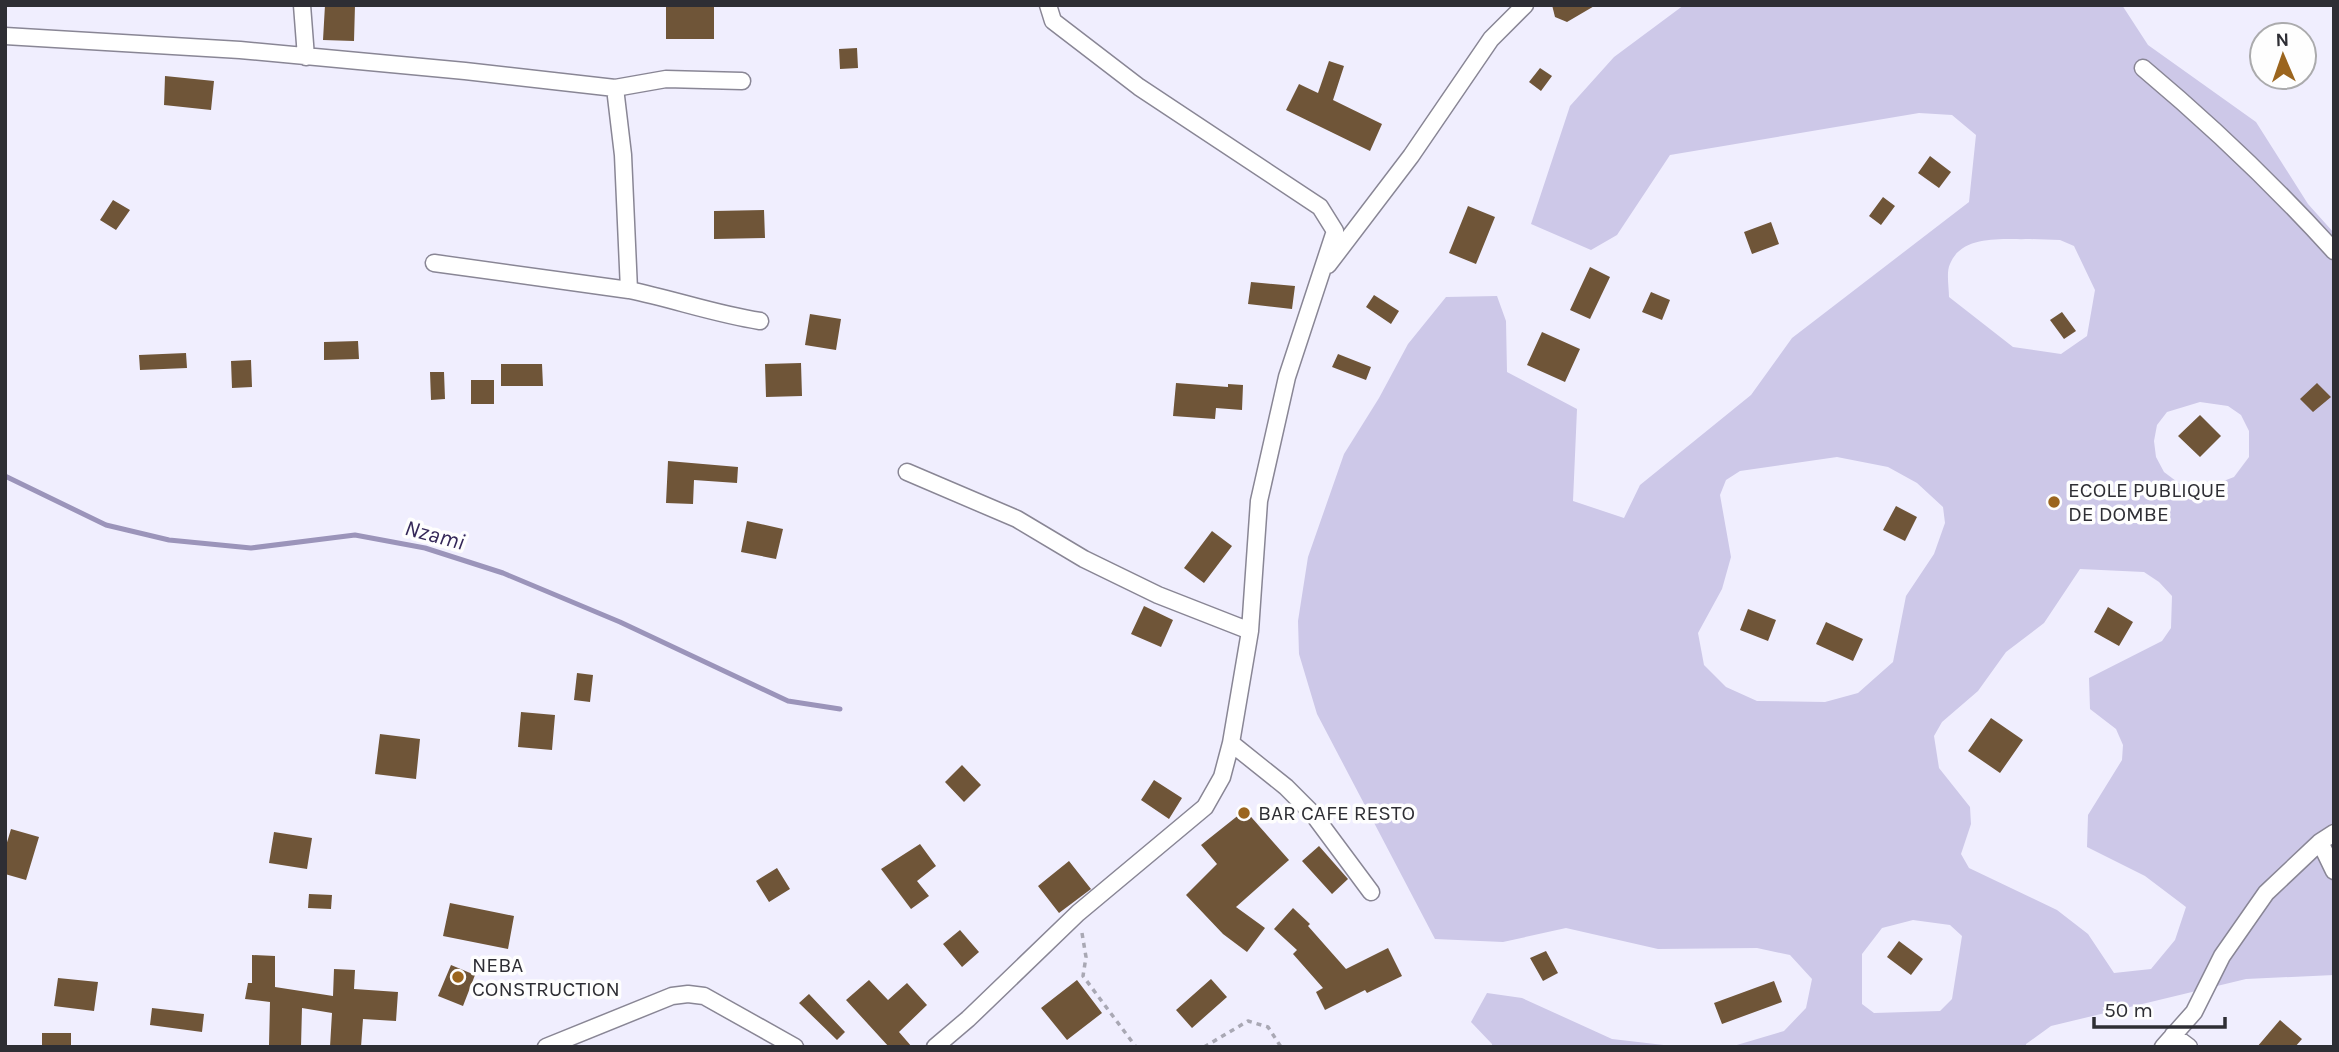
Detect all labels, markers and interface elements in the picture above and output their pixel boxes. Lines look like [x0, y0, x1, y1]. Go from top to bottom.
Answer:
north arrow [2248, 21, 2318, 91]
text: N [2275, 29, 2290, 51]
place label: ECOLE PUBLIQUE DE DOMBE [2068, 478, 2226, 526]
marker: ECOLE PUBLIQUE DE DOMBE [2046, 494, 2062, 510]
water label: Nzami [402, 514, 468, 556]
place label: BAR CAFE RESTO [1258, 801, 1415, 825]
marker: BAR CAFE RESTO [1236, 805, 1252, 821]
place label: NEBA CONSTRUCTION [472, 953, 620, 1001]
marker: NEBA CONSTRUCTION [450, 969, 466, 985]
scale bar [2094, 986, 2225, 1030]
text: 50 m [2104, 998, 2153, 1022]

